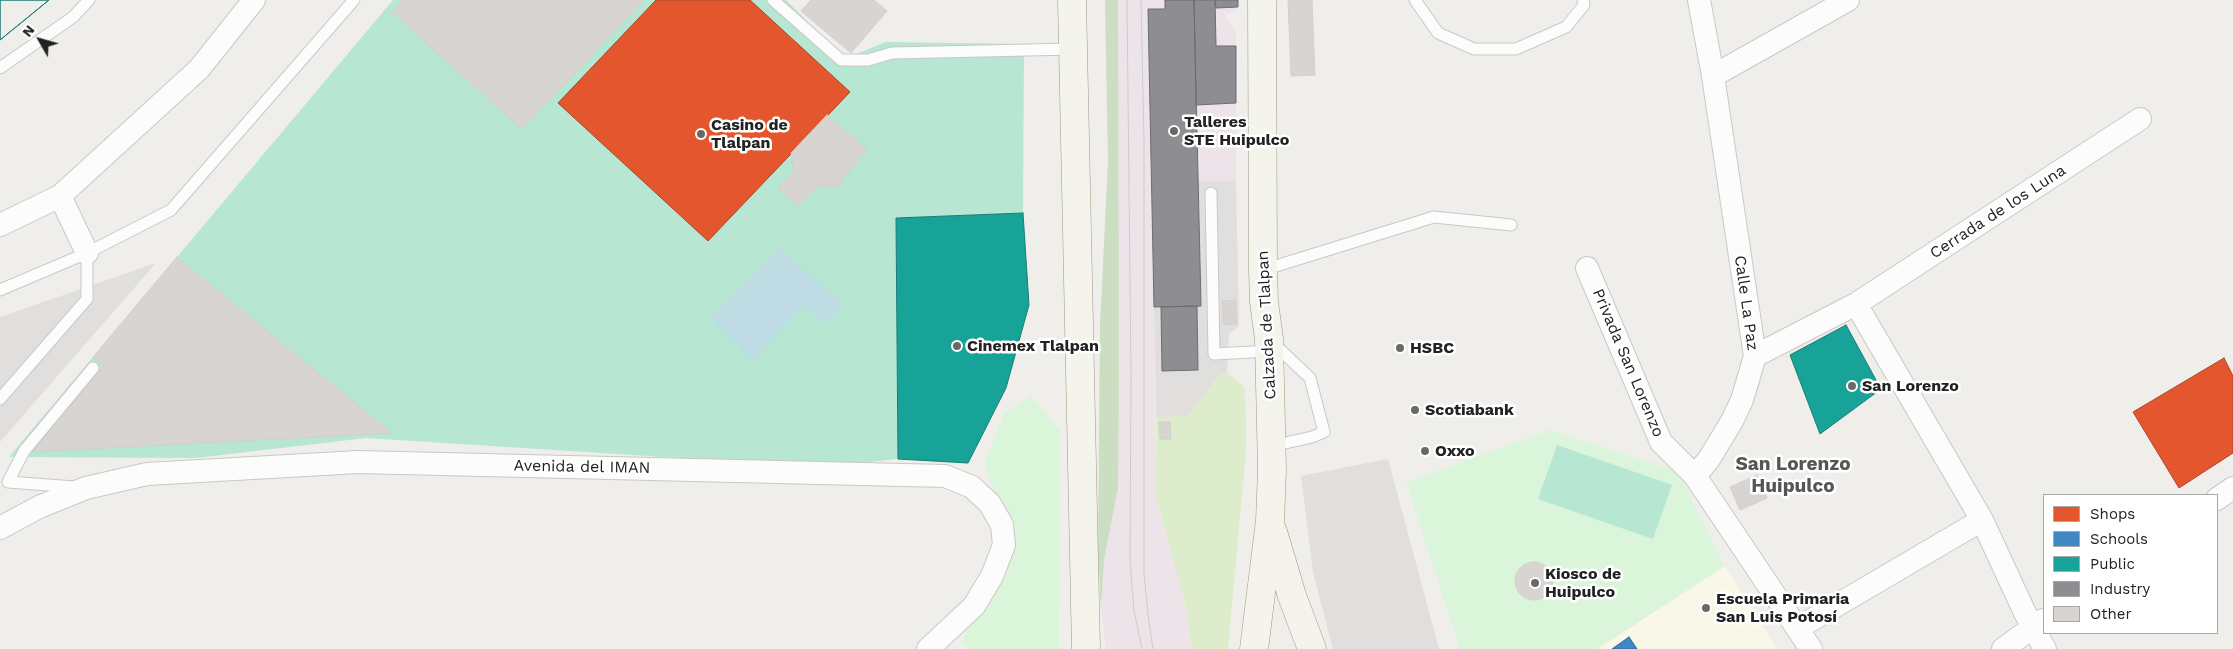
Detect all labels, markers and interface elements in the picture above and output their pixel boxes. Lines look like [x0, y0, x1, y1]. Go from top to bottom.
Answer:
north arrow [15, 15, 65, 65]
text: N [19, 22, 38, 40]
place label: Talleres STE Huipulco [1184, 112, 1289, 150]
place label: Casino de Tlalpan [711, 115, 788, 153]
marker: Talleres STE Huipulco [1168, 125, 1180, 137]
marker: Casino de Tlalpan [695, 128, 707, 140]
street label: Cerrada de los Luna [1927, 161, 2069, 263]
street label: Calzada de Tlalpan [1254, 250, 1280, 400]
street label: Calle La Paz [1730, 254, 1762, 352]
street label: Privada San Lorenzo [1588, 286, 1668, 440]
place label: Cinemex Tlalpan [967, 336, 1099, 356]
place label: HSBC [1410, 338, 1454, 358]
marker: Cinemex Tlalpan [951, 340, 963, 352]
marker: HSBC [1394, 342, 1406, 354]
place label: San Lorenzo [1862, 376, 1959, 396]
marker: San Lorenzo [1846, 380, 1858, 392]
place label: Scotiabank [1425, 400, 1514, 420]
marker: Scotiabank [1409, 404, 1421, 416]
place label: Oxxo [1435, 441, 1475, 461]
marker: Oxxo [1419, 445, 1431, 457]
district label: San Lorenzo Huipulco [1735, 453, 1851, 497]
street label: Avenida del IMAN [514, 456, 650, 478]
legend [2043, 494, 2218, 634]
text: Shops [2090, 505, 2135, 523]
text: Schools [2090, 530, 2148, 548]
text: Public [2090, 555, 2135, 573]
place label: Kiosco de Huipulco [1545, 564, 1621, 602]
marker: Kiosco de Huipulco [1529, 577, 1541, 589]
text: Industry [2090, 580, 2150, 598]
place label: Escuela Primaria San Luis Potosí [1716, 589, 1849, 627]
marker: Escuela Primaria San Luis Potosí [1700, 602, 1712, 614]
text: Other [2090, 605, 2132, 623]

